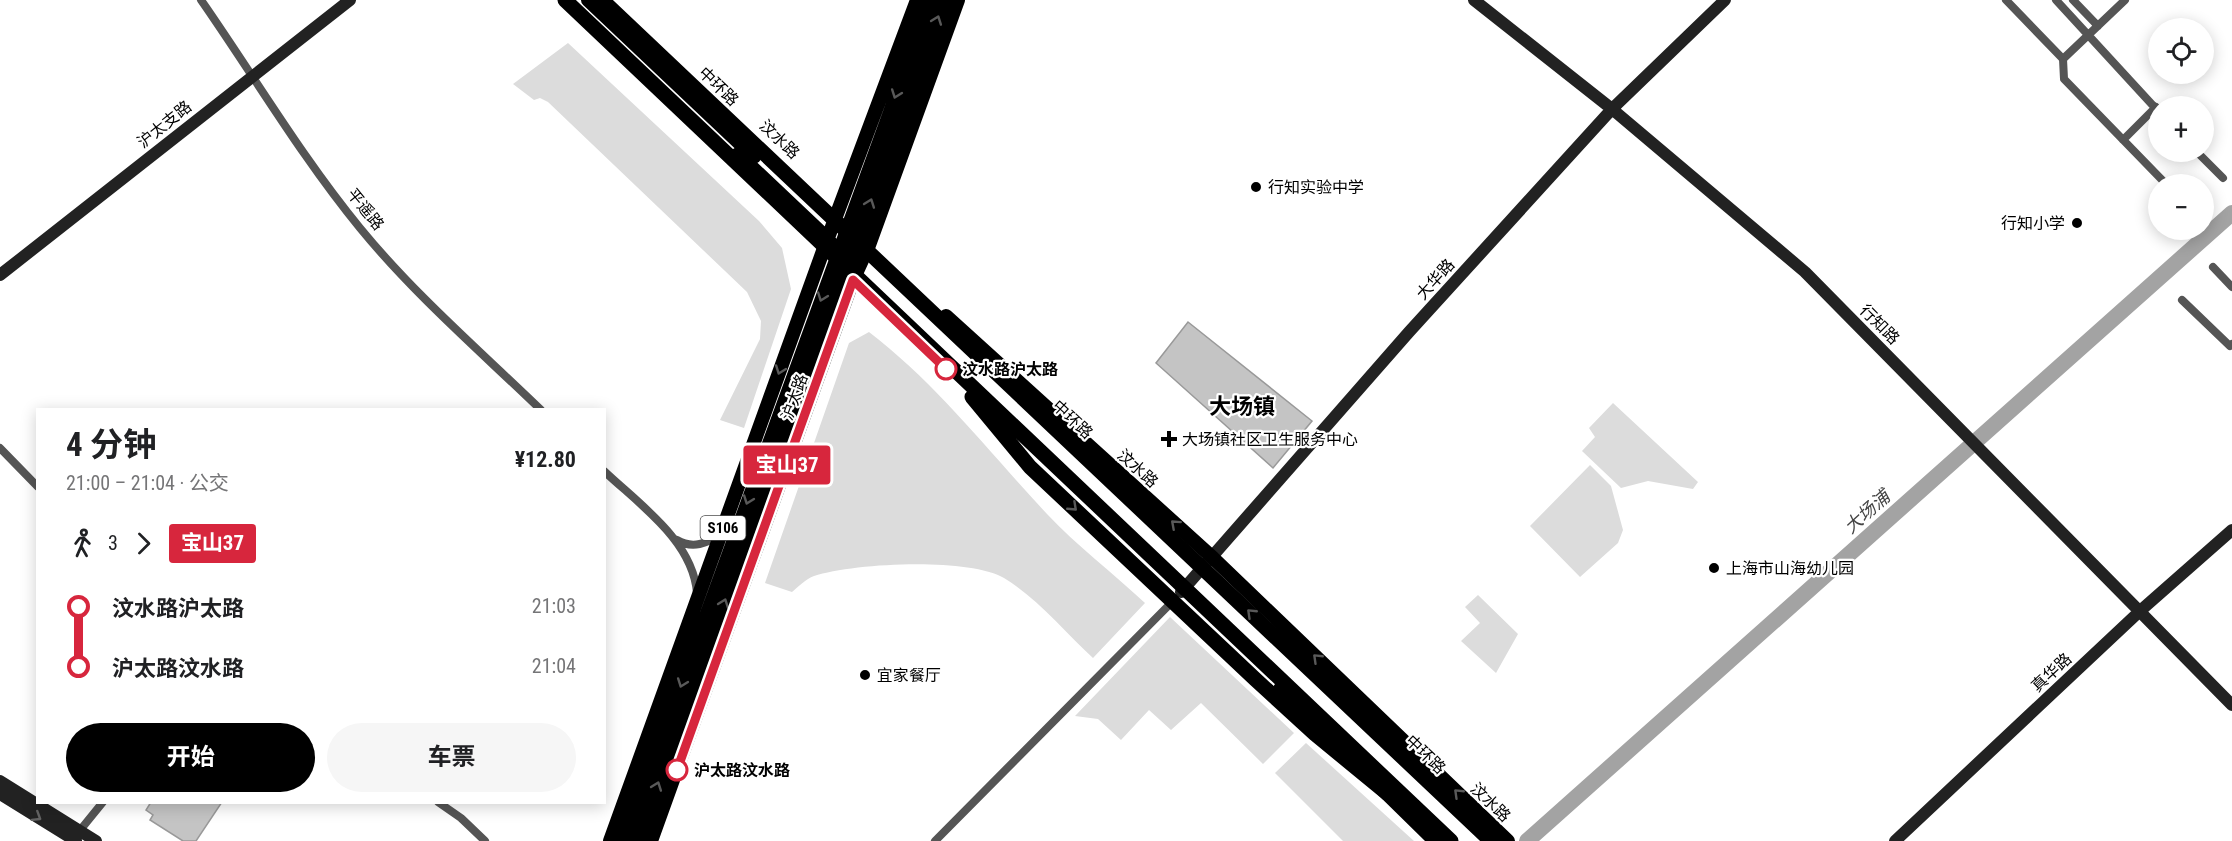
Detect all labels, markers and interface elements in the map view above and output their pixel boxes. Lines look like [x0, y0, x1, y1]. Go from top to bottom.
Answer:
one-way arrow [929, 15, 942, 25]
map controls [2148, 18, 2214, 240]
button: locate [2148, 18, 2214, 84]
street label: 中环路 [695, 63, 743, 110]
one-way arrow [891, 89, 904, 99]
button: + [2148, 96, 2214, 162]
street label: 沪太支路 [133, 97, 195, 152]
street label: 汶水路 [756, 116, 804, 163]
button: − [2148, 174, 2214, 240]
place label: 行知实验中学 [1268, 178, 1364, 197]
marker: 行知实验中学 [1249, 180, 1263, 194]
street label: 平遥路 [343, 185, 388, 234]
one-way arrow [863, 198, 875, 209]
place label: 行知小学 [2001, 214, 2065, 233]
marker: 行知小学 [2070, 216, 2084, 230]
street label: 大华路 [1412, 255, 1458, 304]
one-way arrow [817, 291, 830, 302]
street label: 行知路 [1856, 301, 1903, 348]
marker: 汶水路沪太路 [935, 358, 957, 380]
place label: 汶水路沪太路 [962, 360, 1058, 379]
one-way arrow [775, 363, 787, 374]
street label: 沪太路 [777, 371, 812, 423]
district label: 大场镇 [1209, 394, 1275, 419]
street label: 中环路 [1049, 396, 1097, 443]
text: 4 分钟 [66, 425, 156, 464]
marker: 大场镇社区卫生服务中心 [1160, 430, 1178, 448]
place label: 大场镇社区卫生服务中心 [1182, 430, 1358, 449]
street label: 汶水路 [1113, 445, 1162, 491]
line badge: 宝山37 [745, 446, 829, 484]
text: ¥12.80 [515, 447, 576, 472]
text: 宝山37 [755, 453, 819, 477]
text: 21:00 – 21:04 · 公交 [66, 471, 229, 495]
water label: 大场浦 [1840, 484, 1896, 537]
one-way arrow [743, 494, 756, 505]
one-way arrow [1066, 500, 1076, 511]
road number: S106 [700, 516, 746, 540]
one-way arrow [1172, 521, 1183, 532]
icon: walk [66, 527, 99, 560]
icon: forward [127, 527, 160, 560]
text: 3 [108, 531, 118, 555]
text: 宝山37 [181, 531, 244, 555]
place label: 上海市山海幼儿园 [1726, 559, 1854, 578]
marker: 上海市山海幼儿园 [1707, 561, 1721, 575]
text: 21:03 [532, 594, 576, 618]
text: 汶水路沪太路 [112, 596, 244, 621]
one-way arrow [716, 598, 729, 609]
one-way arrow [1248, 609, 1259, 620]
street label: 真华路 [2027, 649, 2075, 696]
text: 21:04 [532, 654, 576, 678]
one-way arrow [1314, 655, 1325, 666]
text: 沪太路汶水路 [112, 656, 244, 681]
place label: 宜家餐厅 [877, 666, 941, 685]
marker: 宜家餐厅 [858, 668, 872, 682]
one-way arrow [676, 678, 689, 688]
button: 开始 [66, 723, 315, 792]
button: 车票 [327, 723, 576, 792]
street label: 中环路 [1402, 731, 1450, 778]
marker: 沪太路汶水路 [666, 759, 688, 781]
place label: 沪太路汶水路 [694, 761, 790, 780]
street label: 汶水路 [1467, 779, 1515, 826]
one-way arrow [649, 781, 662, 792]
one-way arrow [1454, 789, 1465, 800]
one-way arrow [31, 809, 41, 821]

